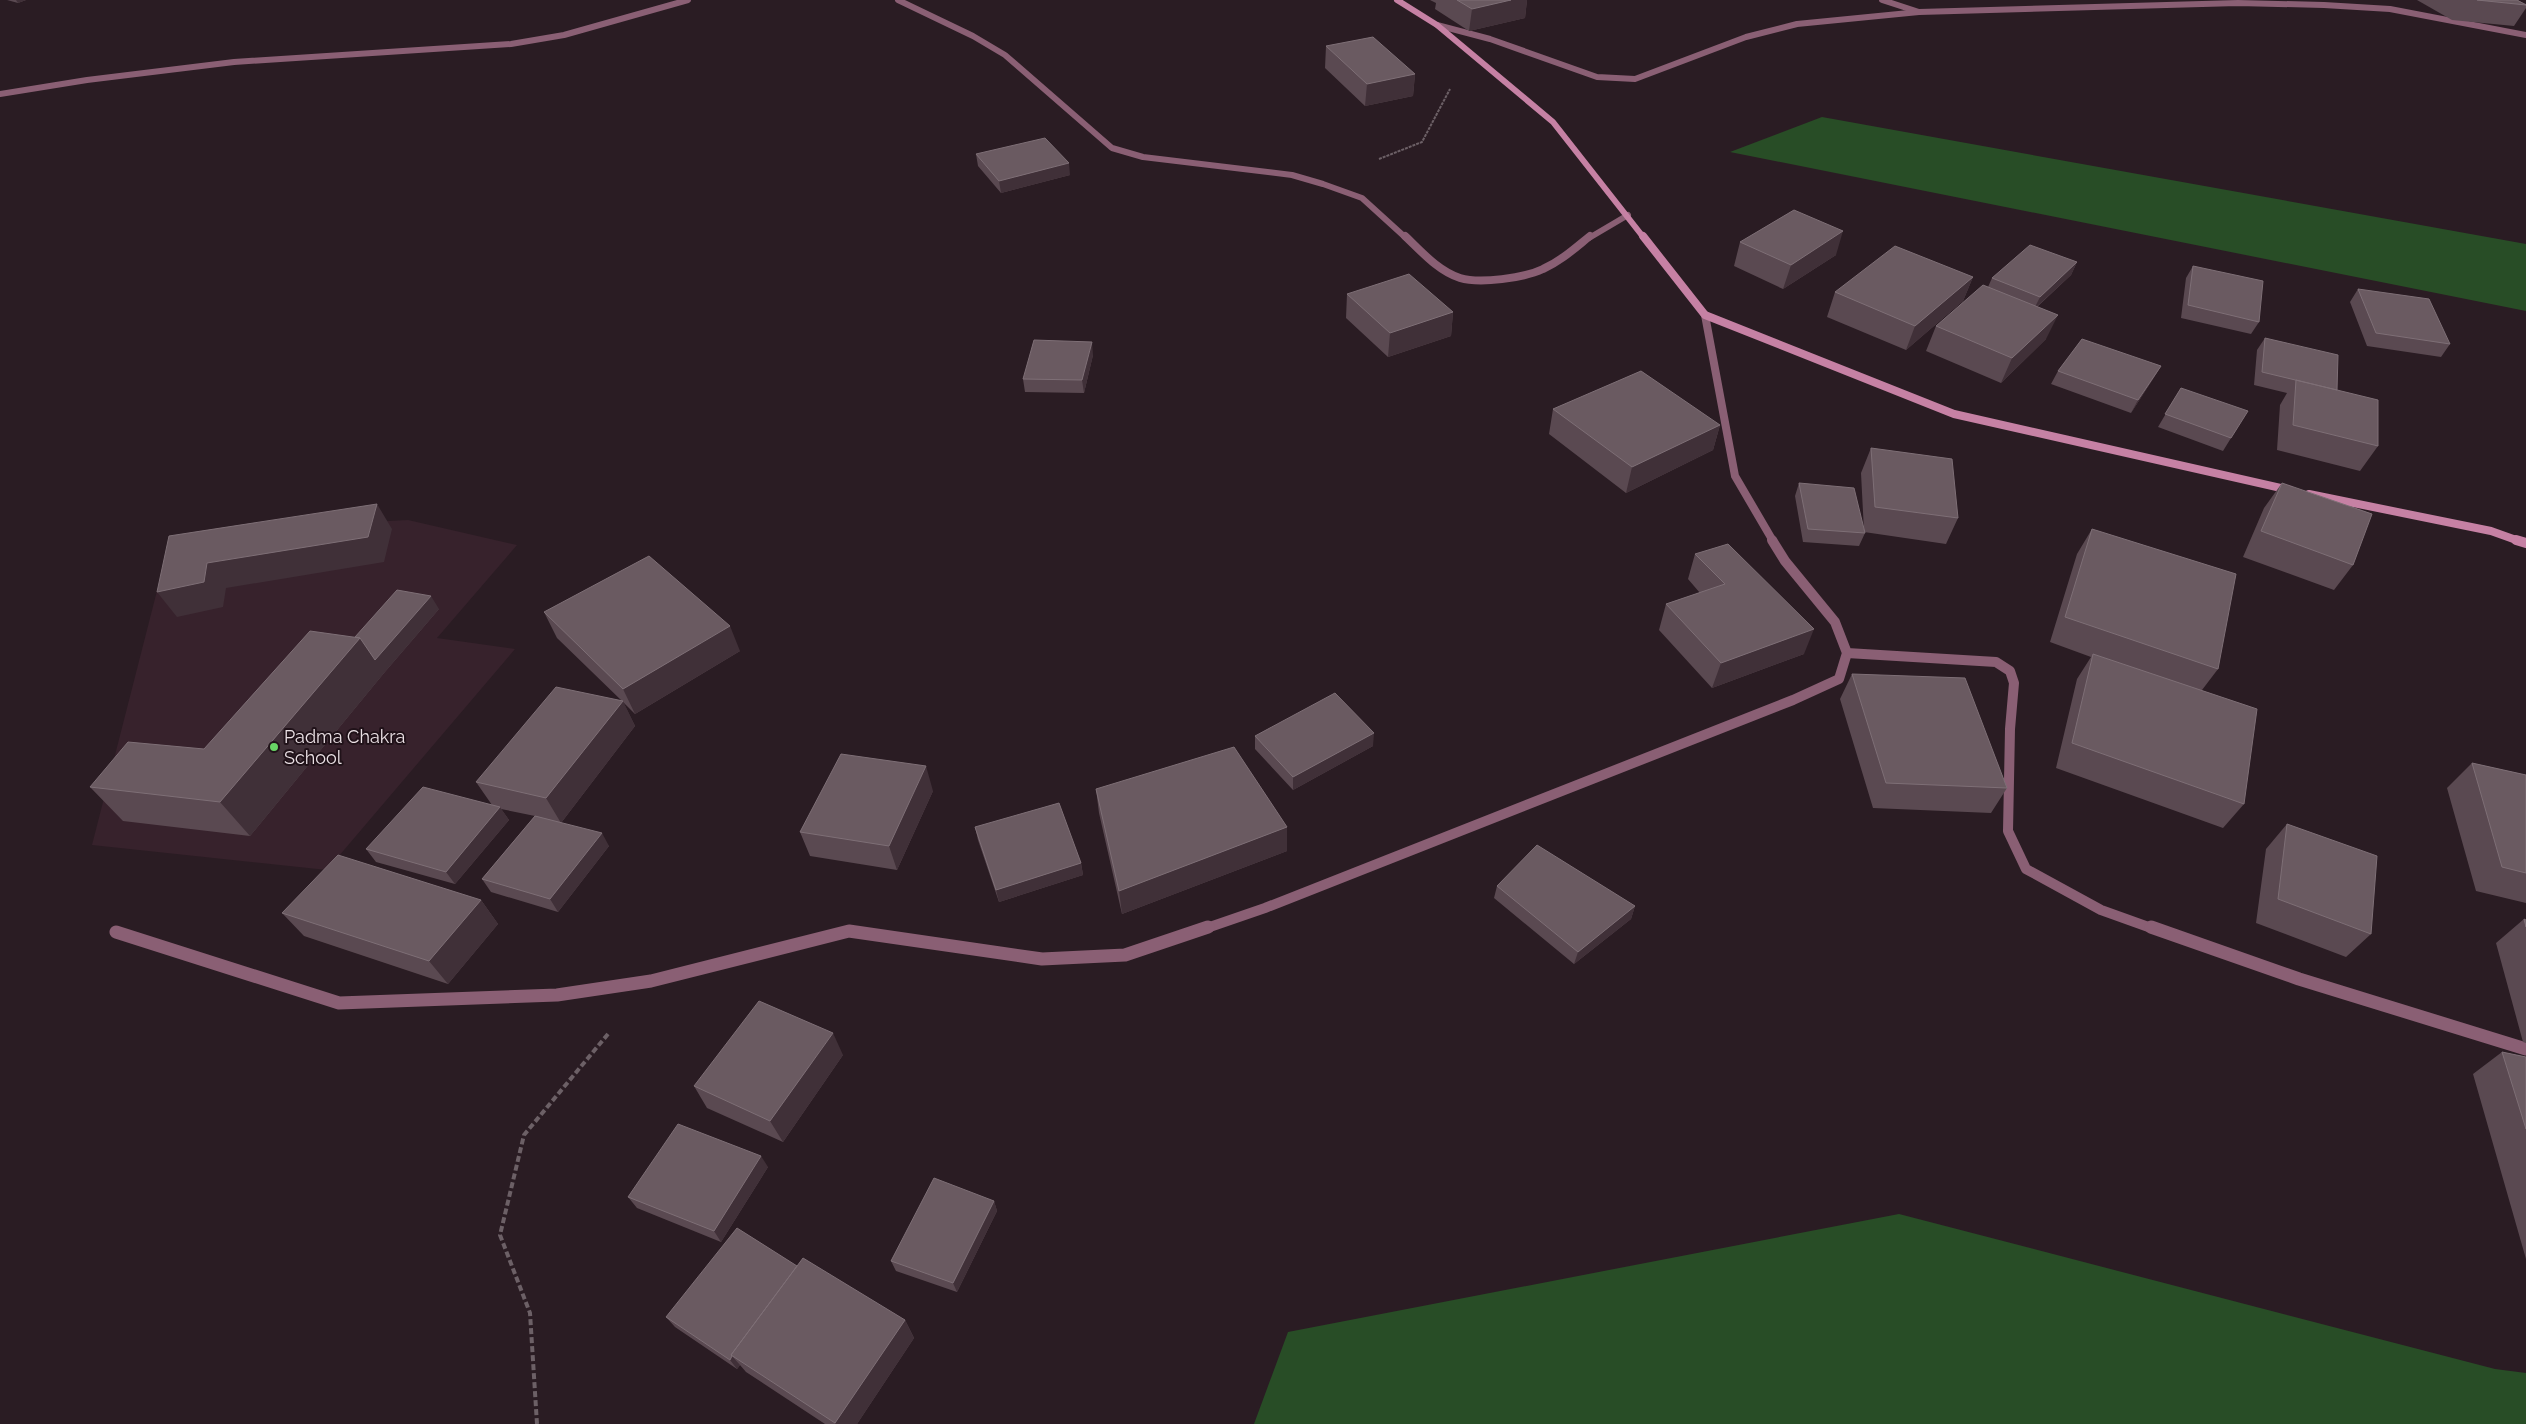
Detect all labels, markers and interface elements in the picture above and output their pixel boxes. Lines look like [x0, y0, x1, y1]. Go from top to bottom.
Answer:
place label: Padma Chakra School [284, 726, 405, 768]
marker: Padma Chakra School [268, 741, 280, 753]

